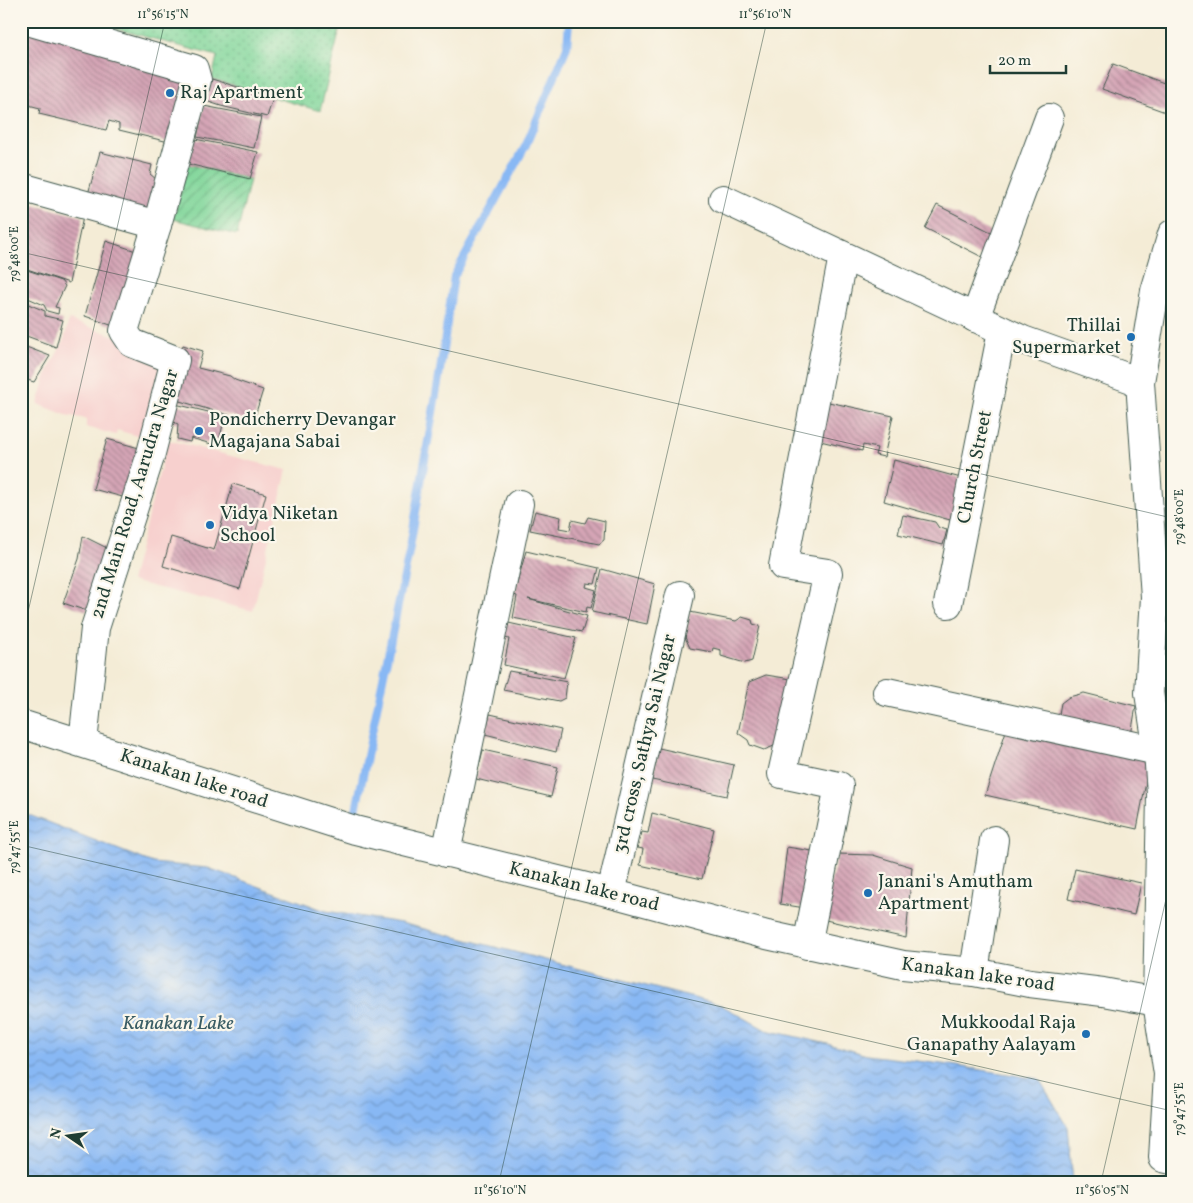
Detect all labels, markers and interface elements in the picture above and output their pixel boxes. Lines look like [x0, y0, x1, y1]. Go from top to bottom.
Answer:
text: 11°56'15"N [137, 7, 189, 23]
text: 11°56'10"N [739, 7, 791, 23]
scale bar [990, 42, 1067, 74]
text: 20 m [998, 51, 1031, 72]
place label: Raj Apartment [180, 80, 303, 106]
marker: Raj Apartment [164, 87, 176, 99]
text: 79°48'00"E [7, 226, 23, 282]
place label: Thillai Supermarket [1012, 313, 1121, 361]
marker: Thillai Supermarket [1125, 331, 1137, 343]
street label: 2nd Main Road, Aarudra Nagar [85, 366, 185, 622]
place label: Pondicherry Devangar Magajana Sabai [209, 407, 396, 455]
street label: Church Street [951, 408, 999, 526]
marker: Pondicherry Devangar Magajana Sabai [193, 425, 205, 437]
text: 79°48'00"E [1172, 489, 1188, 545]
place label: Vidya Niketan School [220, 501, 338, 549]
marker: Vidya Niketan School [204, 519, 216, 531]
street label: 3rd cross, Sathya Sai Nagar [607, 632, 683, 856]
street label: Kanakan lake road [117, 743, 271, 815]
text: 79°47'55"E [7, 820, 23, 874]
street label: Kanakan lake road [506, 856, 662, 918]
place label: Janani's Amutham Apartment [878, 869, 1033, 917]
marker: Janani's Amutham Apartment [862, 887, 874, 899]
street label: Kanakan lake road [900, 951, 1056, 999]
water label: Kanakan Lake [122, 1010, 234, 1038]
place label: Mukkoodal Raja Ganapathy Aalayam [907, 1010, 1076, 1058]
marker: Mukkoodal Raja Ganapathy Aalayam [1080, 1028, 1092, 1040]
text: 79°47'55"E [1172, 1082, 1188, 1136]
north arrow [42, 1110, 92, 1160]
text: N [46, 1126, 67, 1141]
text: 11°56'10"N [474, 1183, 526, 1199]
text: 11°56'05"N [1075, 1183, 1129, 1199]

